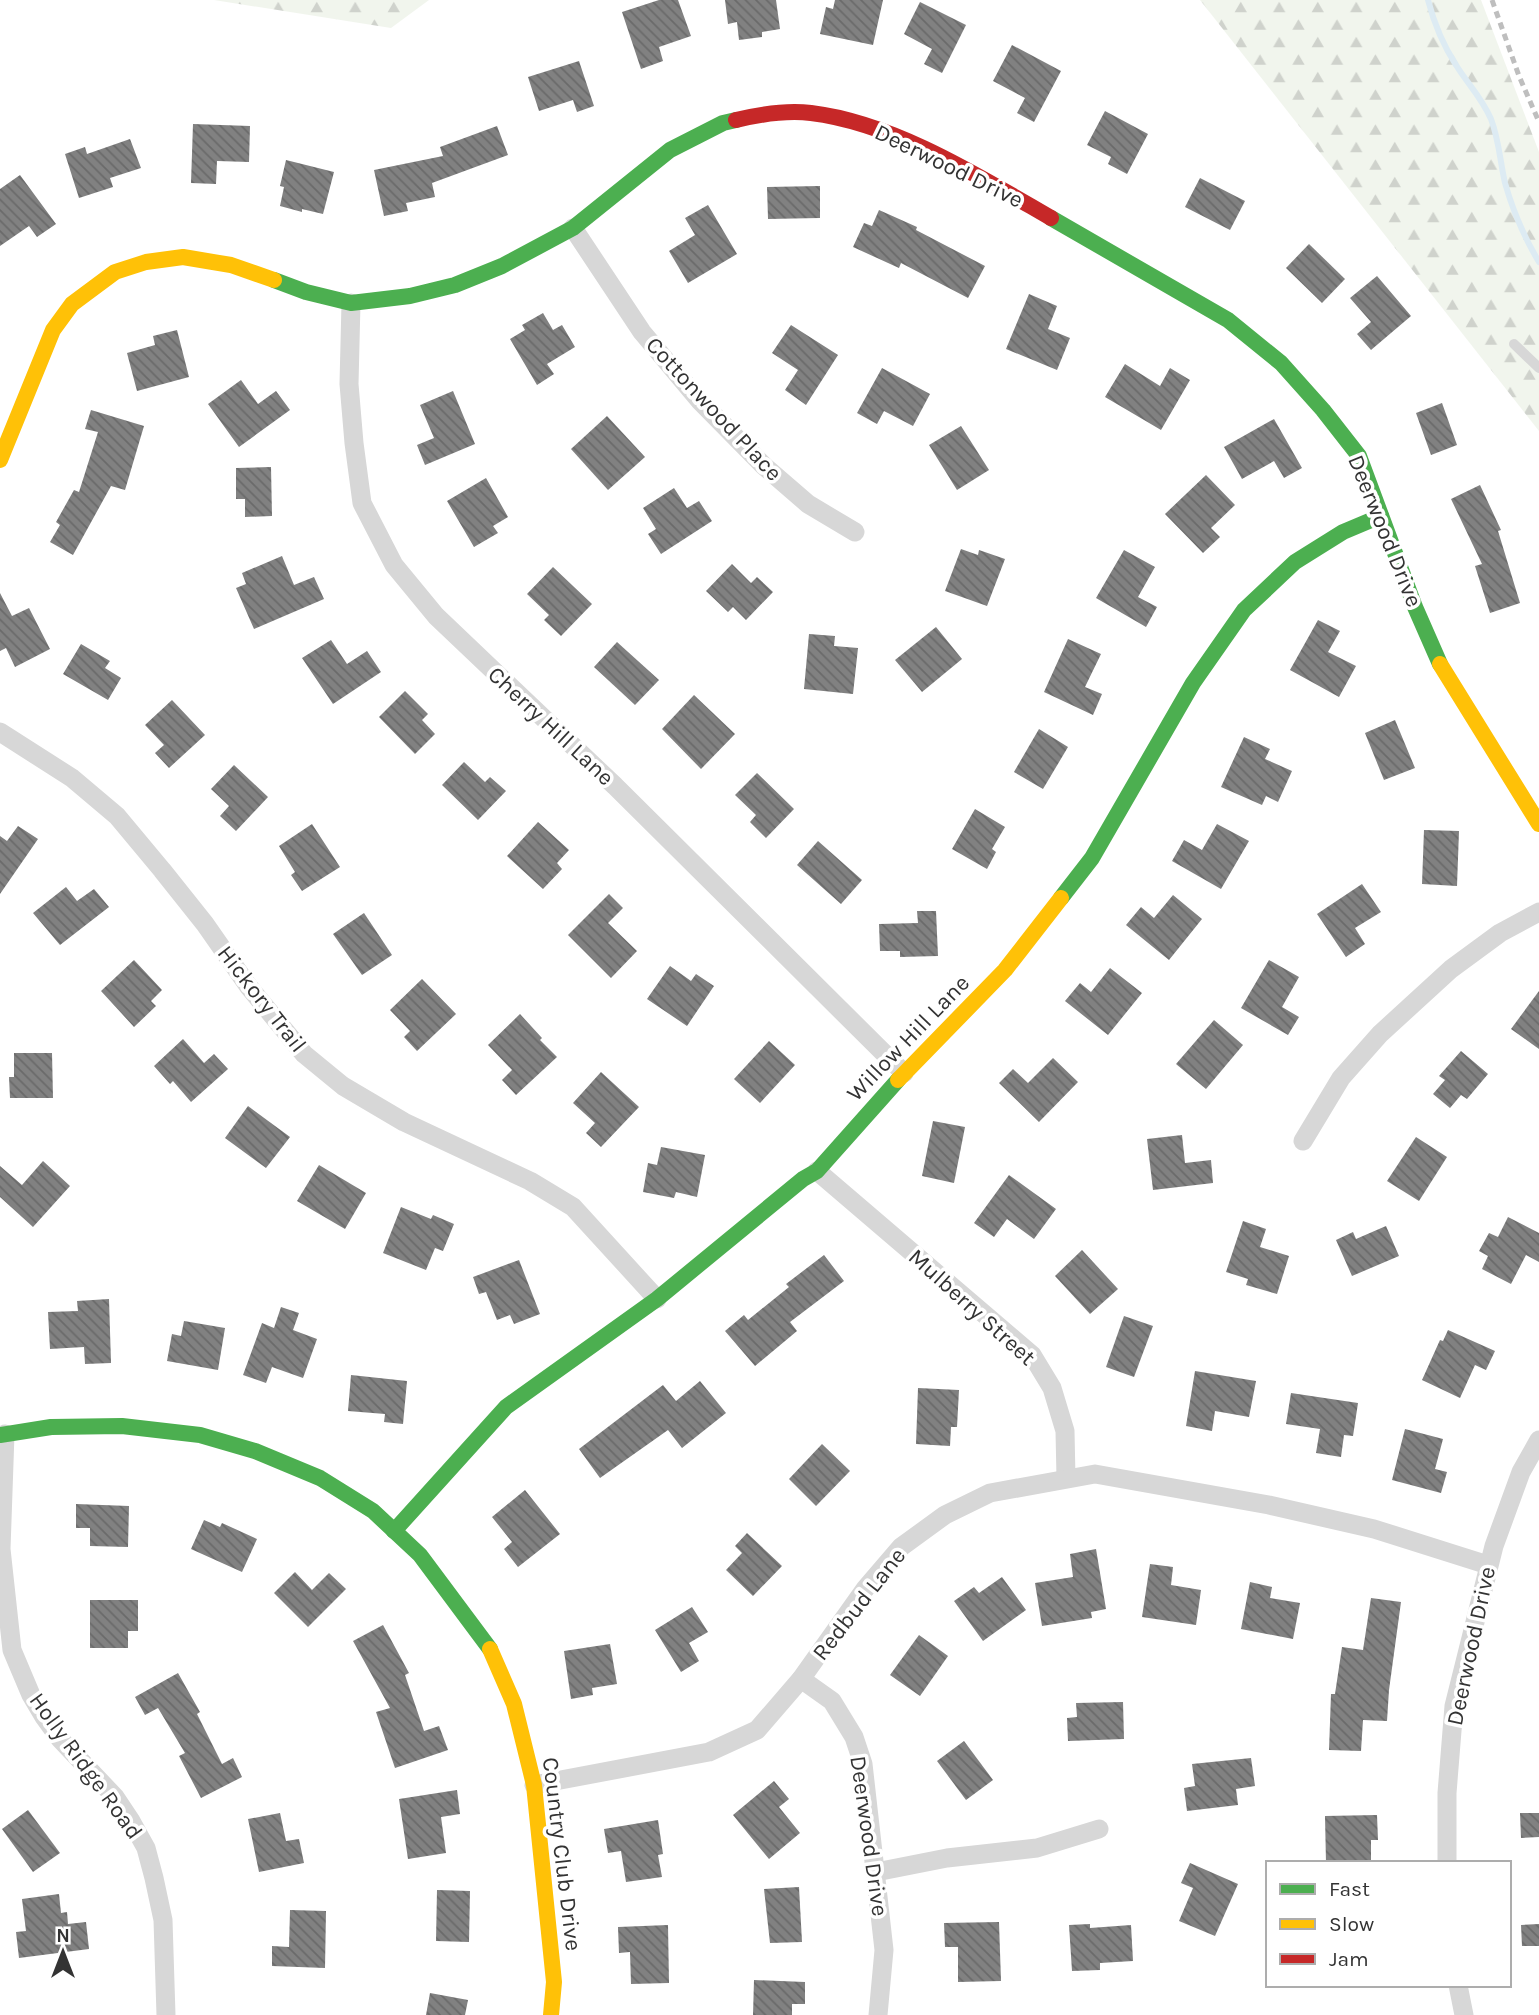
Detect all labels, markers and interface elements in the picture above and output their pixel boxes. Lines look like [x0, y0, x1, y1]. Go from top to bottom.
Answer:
street label: Deerwood Drive [870, 118, 1028, 214]
street label: Cottonwood Place [640, 331, 788, 487]
street label: Deerwood Drive [1342, 451, 1428, 611]
street label: Cherry Hill Lane [482, 661, 620, 791]
street label: Hickory Trail [212, 940, 312, 1058]
street label: Willow Hill Lane [841, 969, 975, 1107]
street label: Mulberry Street [903, 1243, 1041, 1371]
street label: Redbud Lane [807, 1542, 911, 1666]
street label: Deerwood Drive [1441, 1564, 1501, 1728]
street label: Holly Ridge Road [24, 1687, 148, 1845]
street label: Deerwood Drive [844, 1754, 894, 1918]
street label: Country Club Drive [537, 1756, 587, 1952]
legend [1266, 1861, 1511, 1987]
text: Fast [1329, 1877, 1370, 1901]
text: Slow [1329, 1912, 1374, 1936]
north arrow [28, 1917, 98, 1987]
text: N [56, 1925, 70, 1947]
text: Jam [1329, 1947, 1369, 1971]

